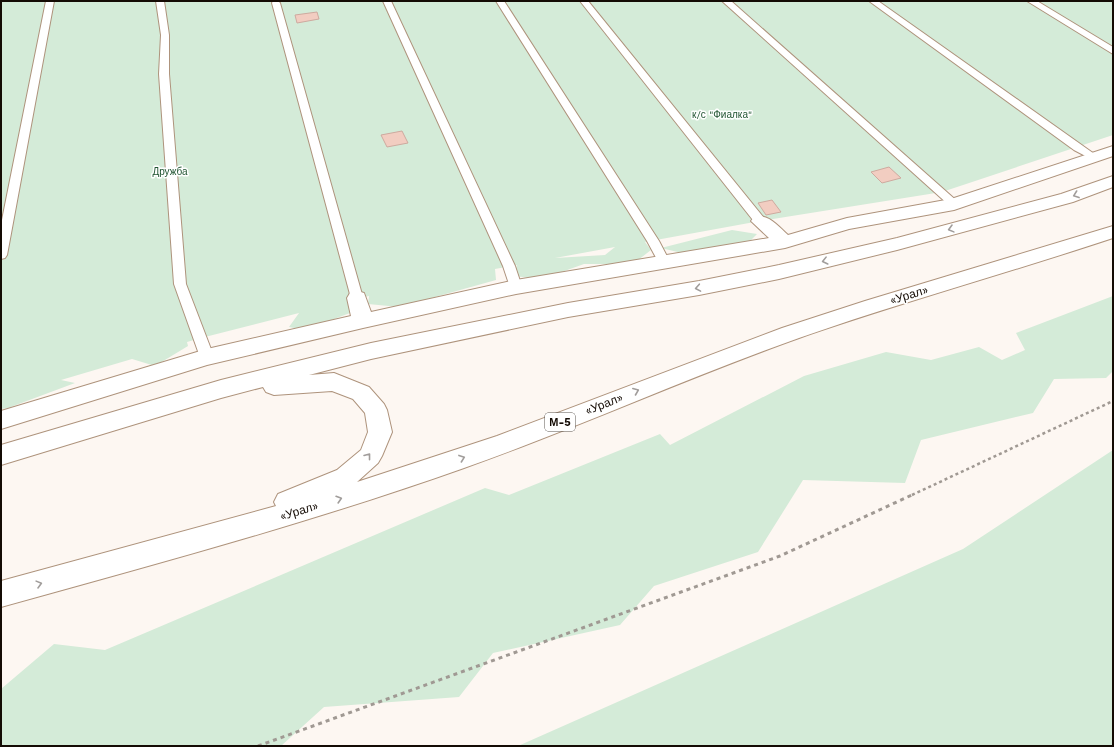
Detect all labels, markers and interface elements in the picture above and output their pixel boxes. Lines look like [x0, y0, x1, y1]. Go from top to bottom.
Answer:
park label: к/с "Фиалка" [692, 109, 752, 120]
park label: Дружба [152, 166, 188, 177]
one-way arrow [1073, 190, 1080, 199]
one-way arrow [948, 225, 954, 233]
one-way arrow [822, 257, 828, 265]
street label: «Урал» [888, 283, 930, 307]
one-way arrow [695, 284, 701, 292]
one-way arrow [631, 388, 639, 396]
street label: «Урал» [583, 390, 625, 418]
road number: М-5 [545, 413, 575, 431]
one-way arrow [363, 453, 370, 461]
one-way arrow [459, 455, 466, 463]
one-way arrow [335, 495, 342, 504]
street label: «Урал» [278, 499, 320, 523]
one-way arrow [35, 581, 42, 589]

